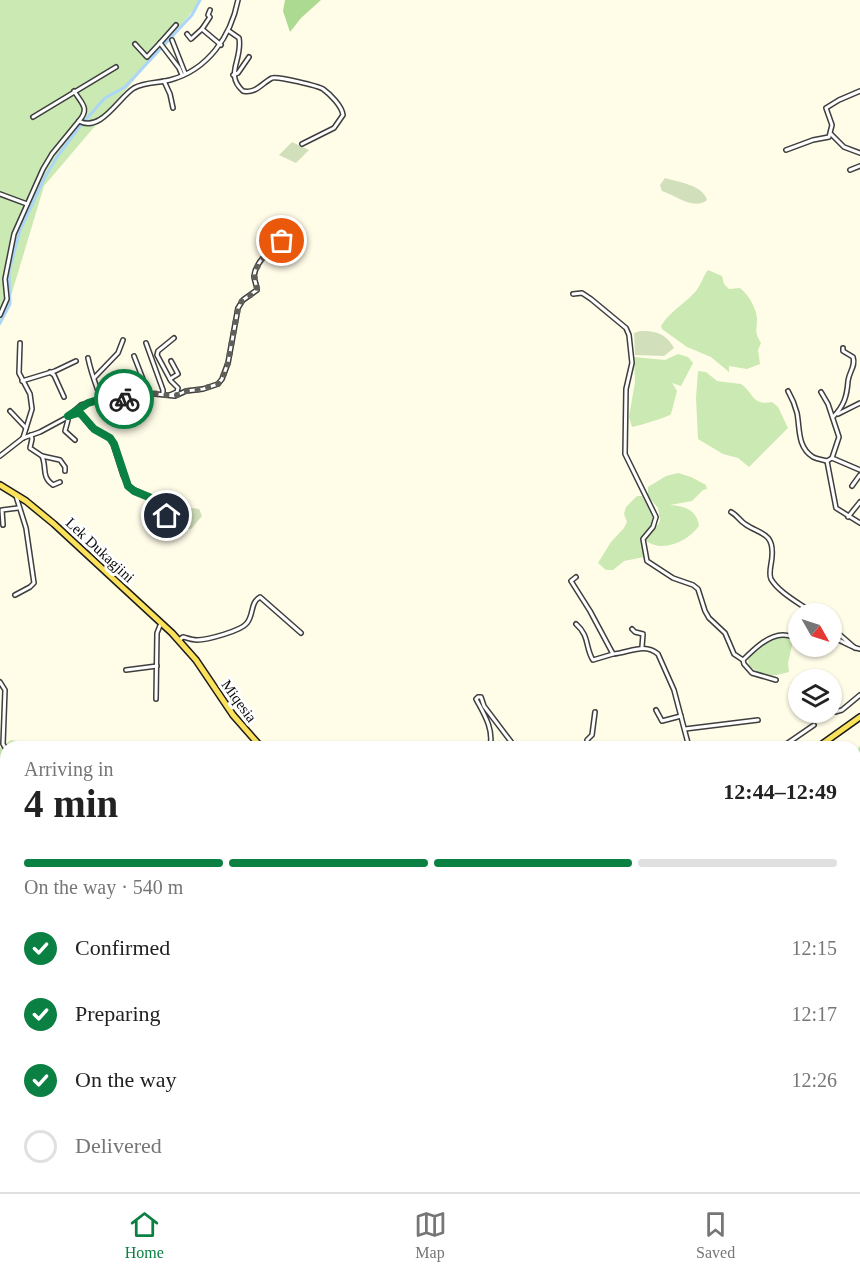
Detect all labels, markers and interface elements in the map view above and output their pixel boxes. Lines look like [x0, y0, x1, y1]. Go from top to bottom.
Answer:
pin [256, 215, 307, 266]
icon: bag [265, 224, 298, 257]
courier [94, 369, 154, 429]
icon: bike [108, 383, 141, 416]
pin [141, 490, 192, 541]
icon: home [150, 499, 183, 532]
street label: Lek Dukagjini [63, 514, 137, 586]
north arrow [788, 603, 842, 657]
map controls [788, 603, 842, 723]
button: layers [788, 669, 842, 723]
street label: Miqesia [218, 677, 260, 726]
text: Arriving in [24, 758, 113, 780]
text: 12:44–12:49 [723, 779, 837, 804]
text: 4 min [24, 782, 118, 825]
text: On the way · 540 m [24, 876, 183, 898]
icon: check [24, 932, 57, 965]
text: Confirmed [75, 935, 170, 960]
text: 12:15 [791, 937, 837, 959]
icon: check [24, 998, 57, 1031]
text: Preparing [75, 1001, 161, 1026]
text: 12:17 [791, 1003, 837, 1025]
icon: check [24, 1064, 57, 1097]
text: On the way [75, 1067, 176, 1092]
text: 12:26 [791, 1069, 837, 1091]
text: Delivered [75, 1133, 162, 1158]
tab: Home [125, 1208, 164, 1262]
tab: Map [414, 1208, 447, 1262]
tab: Saved [696, 1208, 735, 1262]

